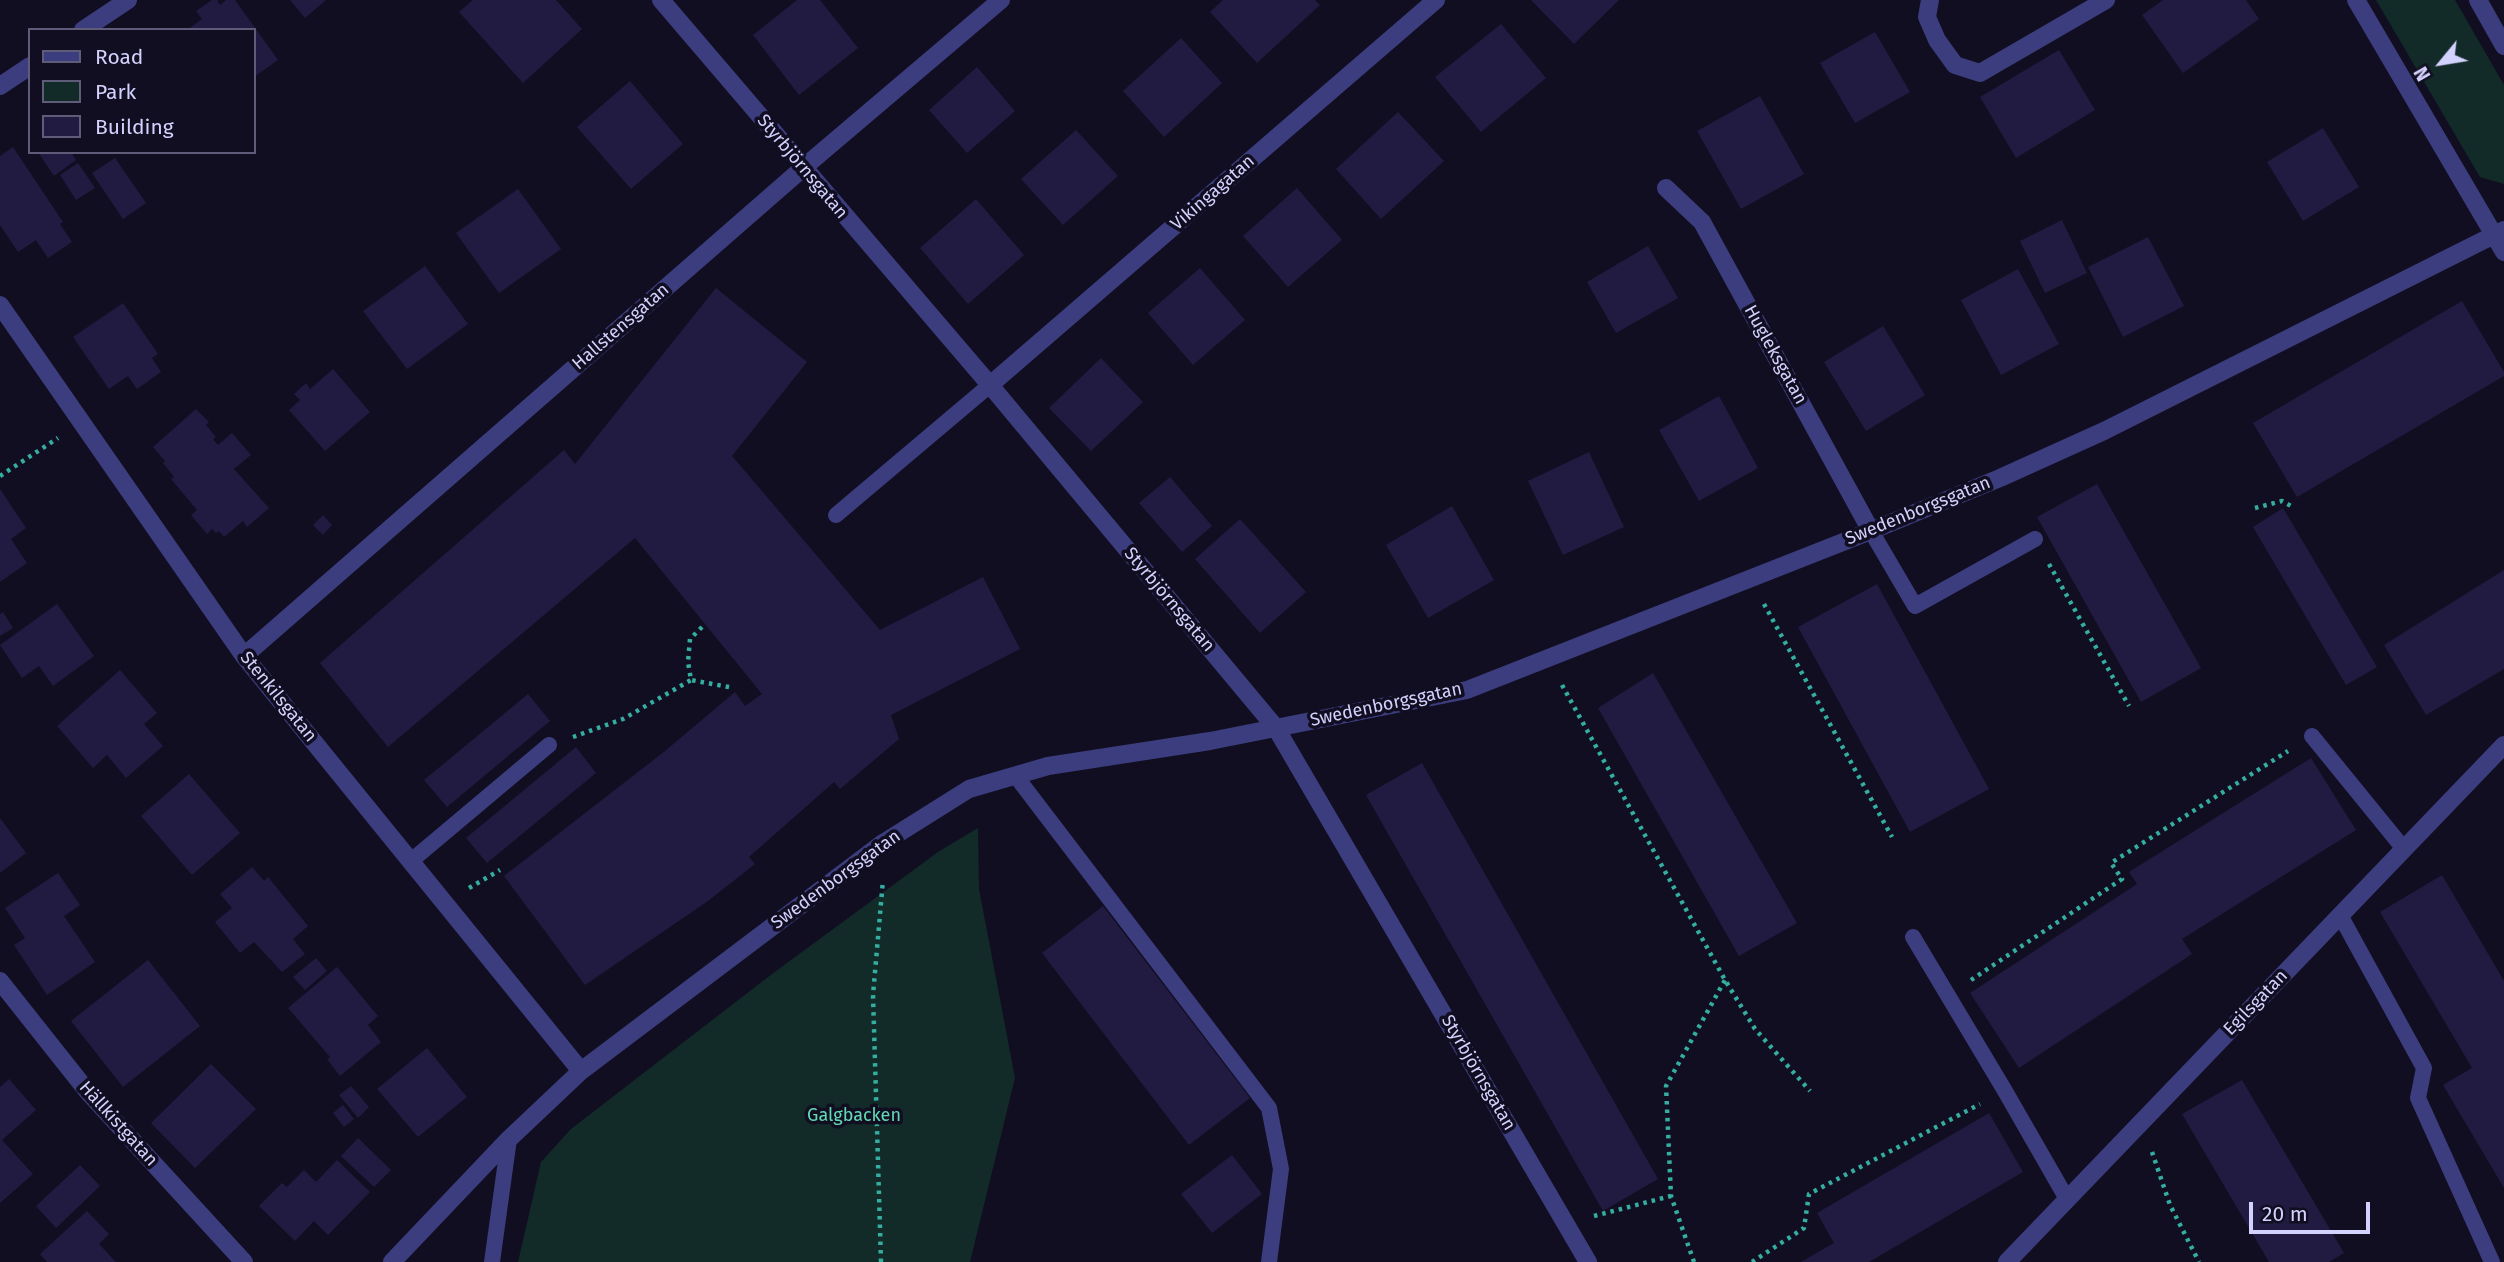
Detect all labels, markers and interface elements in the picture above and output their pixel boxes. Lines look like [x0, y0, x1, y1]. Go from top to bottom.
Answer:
legend [28, 28, 256, 154]
north arrow [2406, 28, 2476, 98]
text: Road [95, 44, 143, 70]
text: N [2409, 63, 2435, 85]
text: Park [95, 79, 136, 105]
street label: Styrbjörnsgatan [752, 110, 852, 224]
text: Building [95, 114, 174, 140]
street label: Vikingagatan [1167, 151, 1259, 235]
street label: Hallstensgatan [568, 279, 674, 375]
street label: Hugleksgatan [1739, 302, 1811, 408]
street label: Swedenborgsgatan [1842, 472, 1994, 550]
street label: Styrbjörnsgatan [1119, 543, 1219, 657]
street label: Stenkilsgatan [235, 648, 321, 746]
street label: Swedenborgsgatan [1308, 678, 1464, 732]
street label: Swedenborgsgatan [767, 826, 905, 934]
street label: Egilsgatan [2219, 966, 2293, 1040]
street label: Styrbjörnsgatan [1436, 1011, 1520, 1135]
street label: Hällkistgatan [74, 1077, 162, 1171]
park label: Galgbacken [807, 1105, 901, 1127]
scale bar [2252, 1188, 2373, 1232]
text: 20 m [2262, 1201, 2308, 1227]

